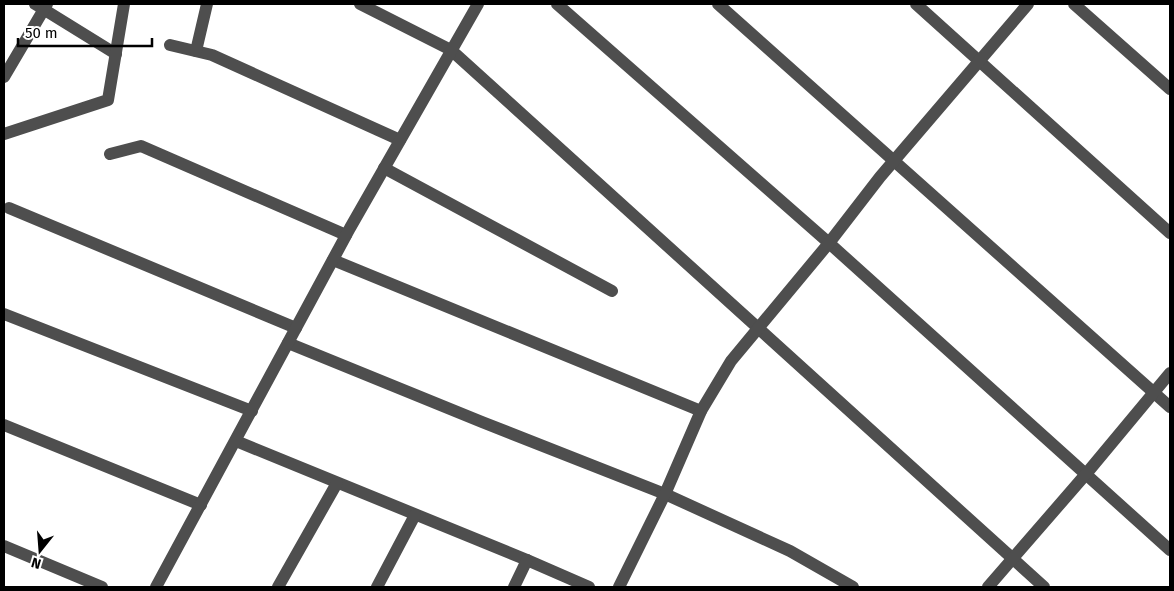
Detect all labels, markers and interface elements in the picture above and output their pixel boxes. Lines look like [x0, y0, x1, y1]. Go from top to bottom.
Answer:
scale bar [18, 15, 151, 47]
text: 50 m [25, 24, 58, 42]
north arrow [15, 526, 65, 576]
text: N [29, 553, 43, 572]

